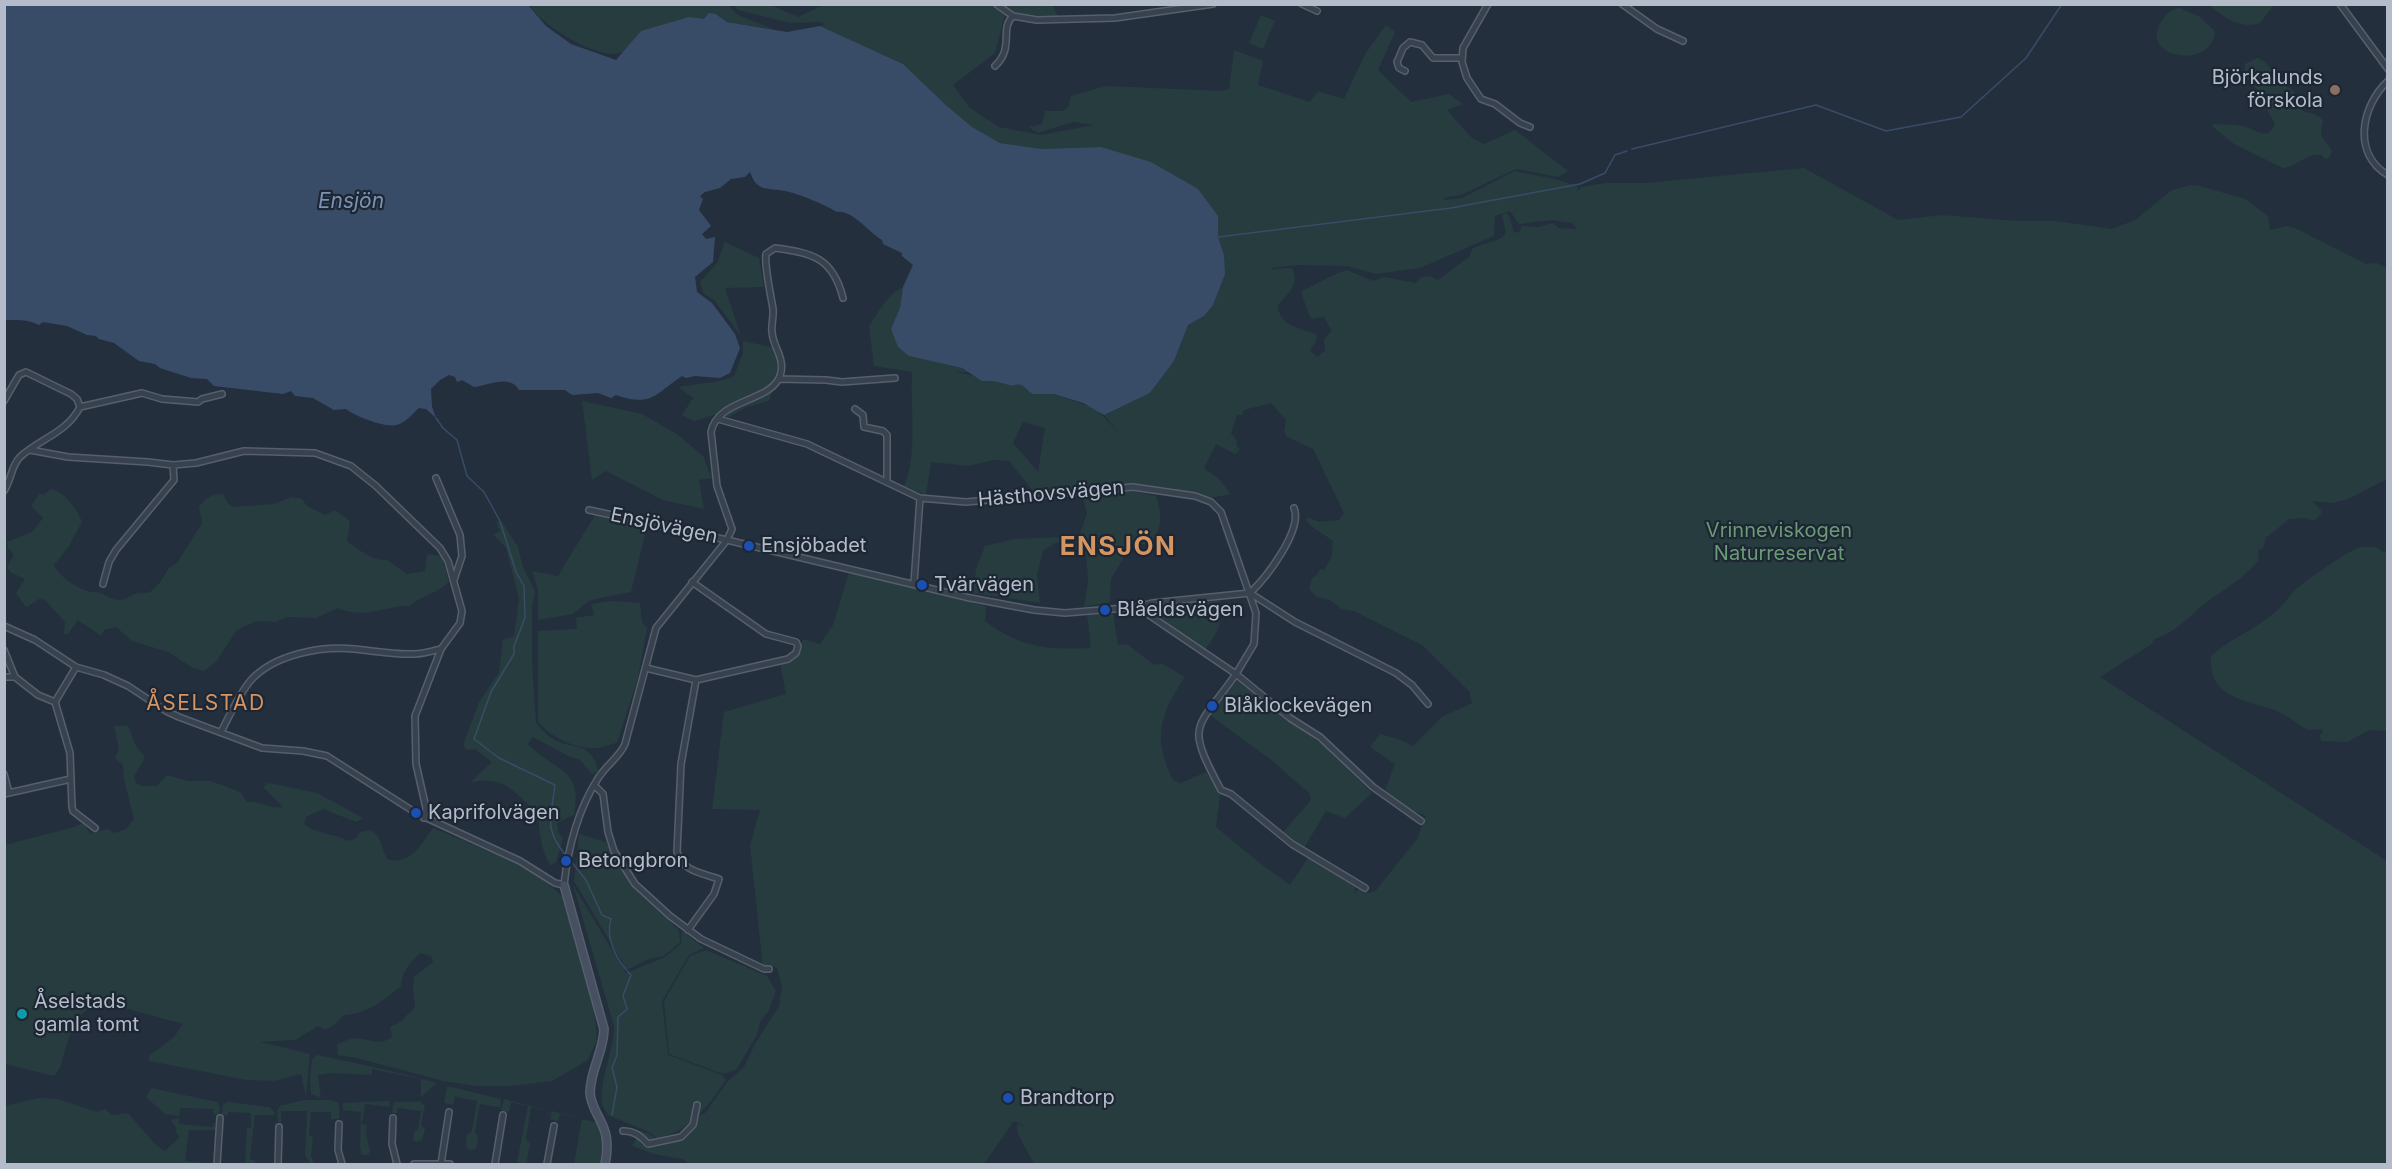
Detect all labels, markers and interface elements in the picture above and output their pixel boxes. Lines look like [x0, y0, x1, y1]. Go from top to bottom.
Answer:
place label: Björkalunds förskola [2212, 66, 2323, 113]
marker: Björkalunds förskola [2328, 83, 2342, 97]
water label: Ensjön [318, 189, 384, 215]
street label: Hästhovsvägen [977, 476, 1125, 512]
street label: Ensjövägen [608, 503, 720, 549]
park label: Vrinneviskogen Naturreservat [1706, 519, 1852, 566]
district label: ENSJÖN [1060, 531, 1176, 563]
place label: Ensjöbadet [761, 534, 866, 558]
marker: Ensjöbadet [742, 539, 756, 553]
place label: Tvärvägen [934, 573, 1034, 597]
marker: Tvärvägen [915, 578, 929, 592]
place label: Blåeldsvägen [1117, 598, 1244, 622]
marker: Blåeldsvägen [1098, 603, 1112, 617]
district label: ÅSELSTAD [146, 691, 266, 717]
place label: Blåklockevägen [1224, 694, 1372, 718]
marker: Blåklockevägen [1205, 699, 1219, 713]
place label: Kaprifolvägen [428, 801, 559, 825]
marker: Kaprifolvägen [409, 806, 423, 820]
place label: Betongbron [578, 849, 688, 873]
marker: Betongbron [559, 854, 573, 868]
place label: Åselstads gamla tomt [34, 990, 139, 1037]
marker: Åselstads gamla tomt [15, 1007, 29, 1021]
place label: Brandtorp [1020, 1086, 1115, 1110]
marker: Brandtorp [1001, 1091, 1015, 1105]

